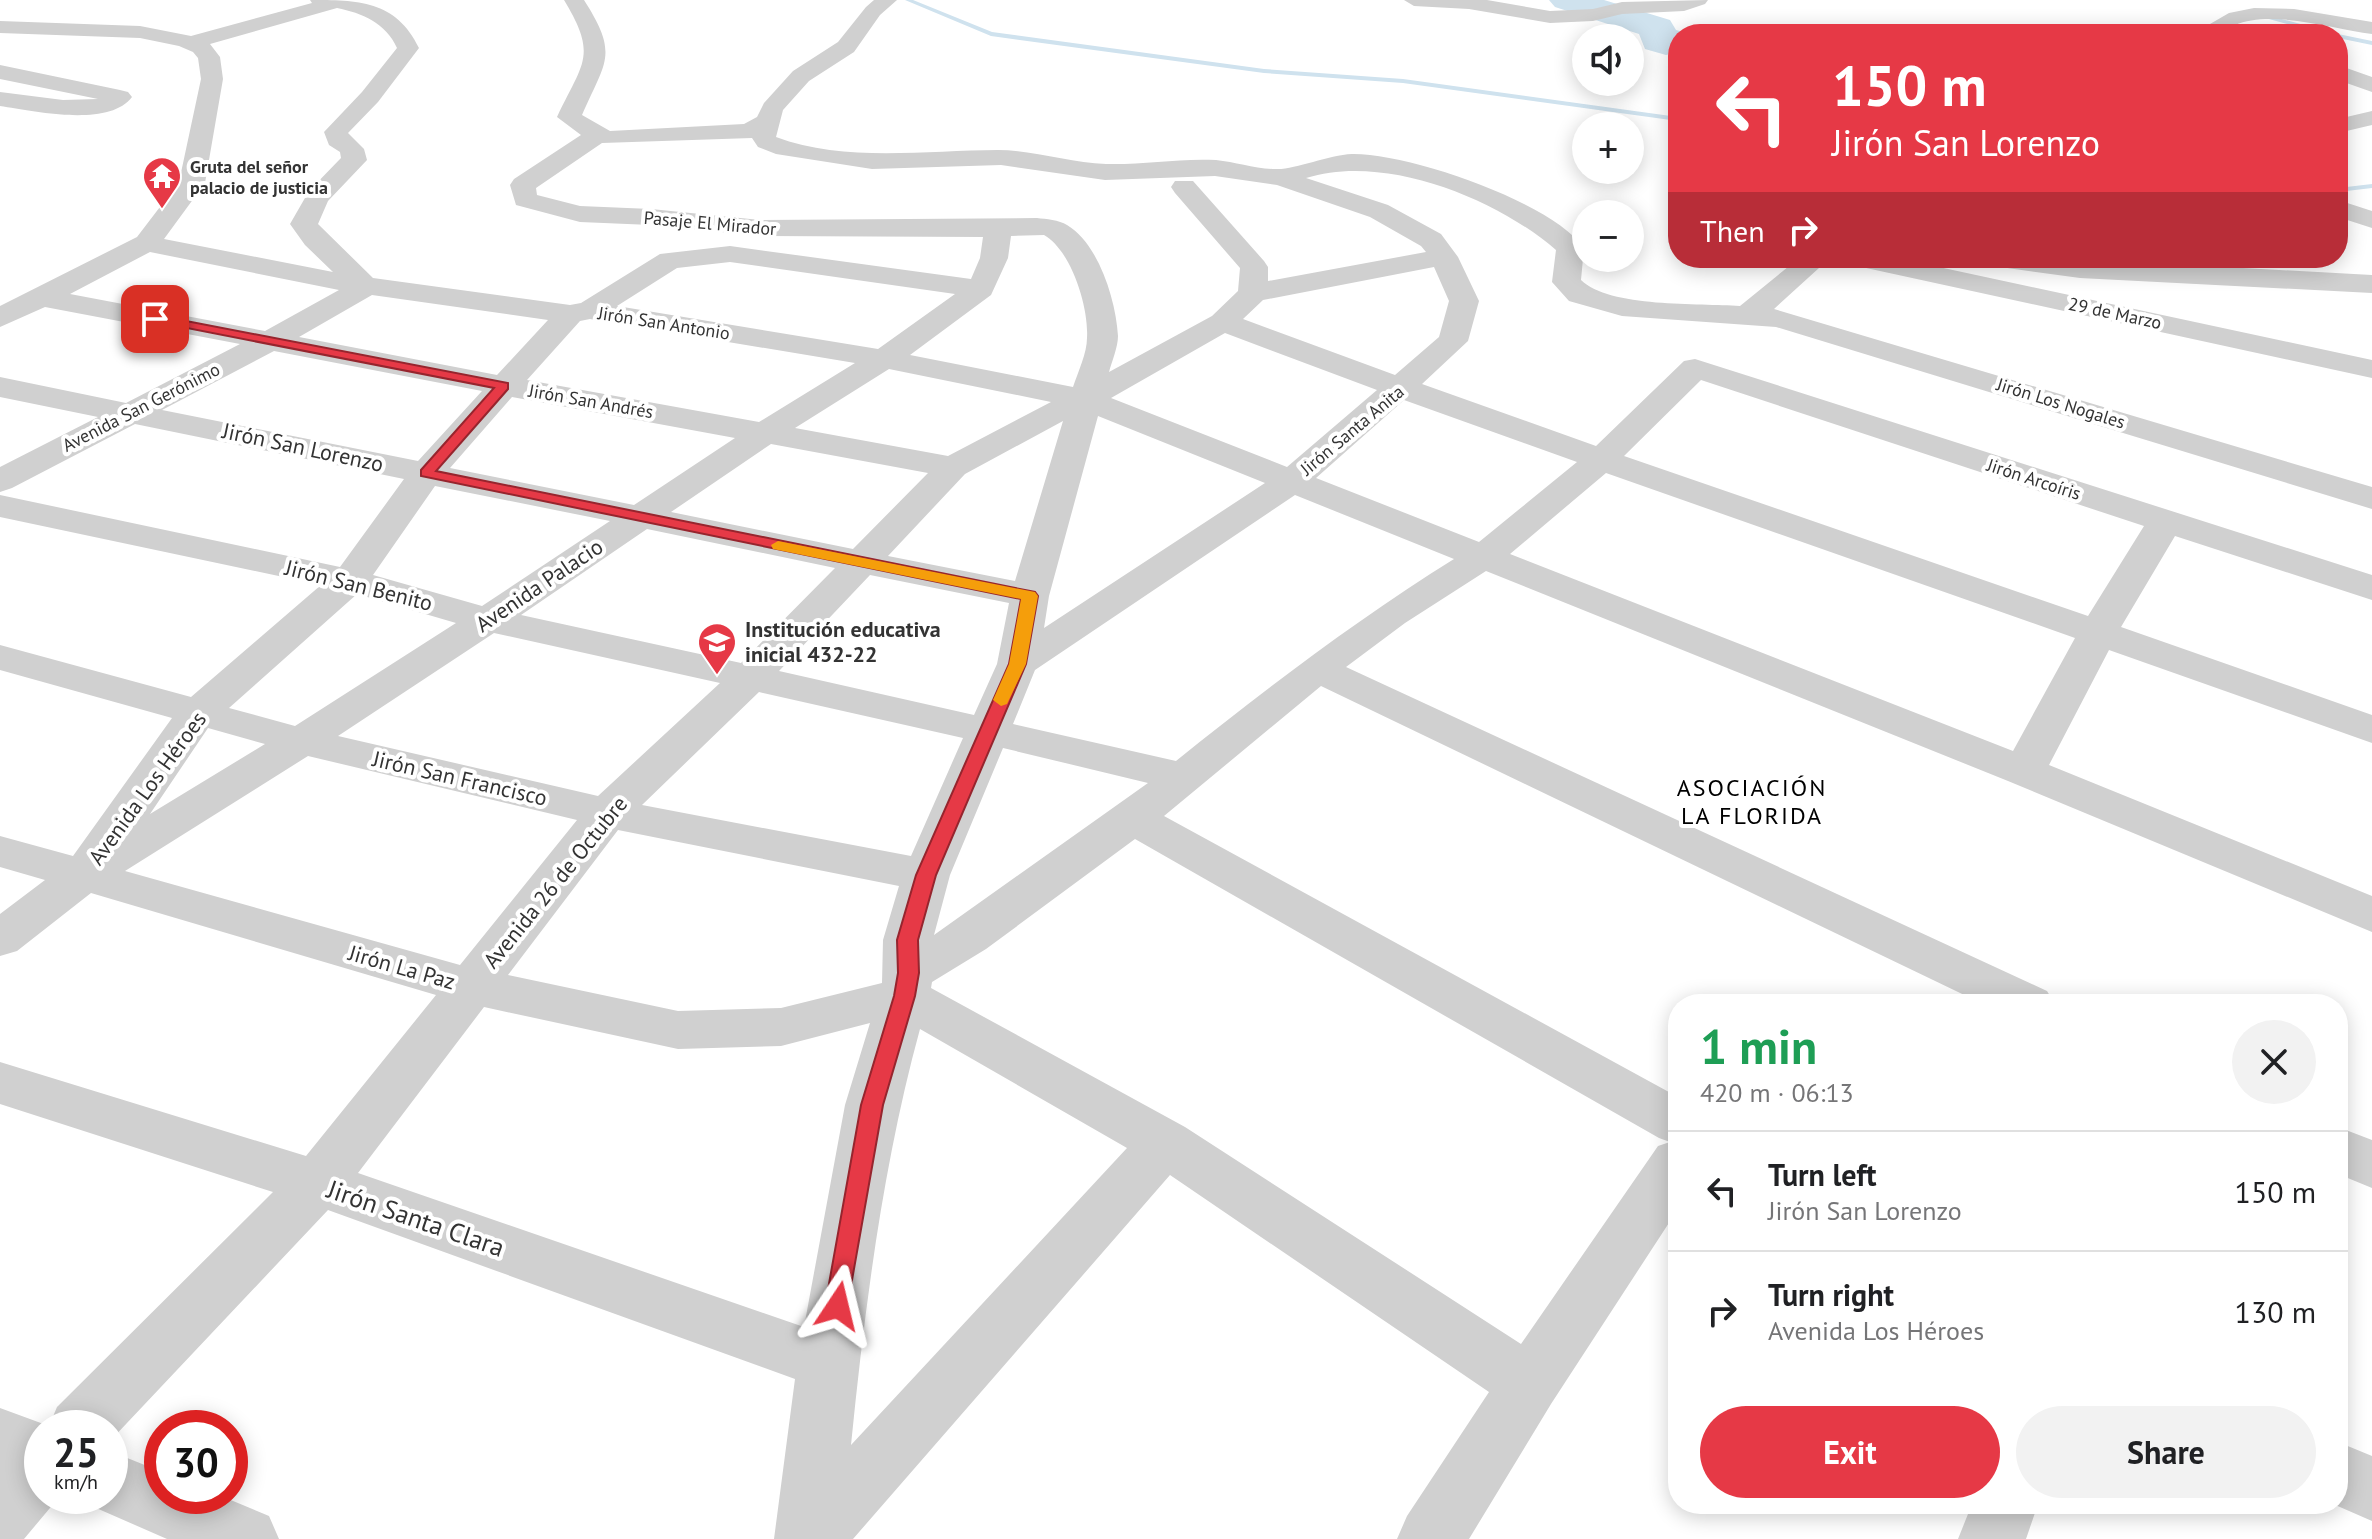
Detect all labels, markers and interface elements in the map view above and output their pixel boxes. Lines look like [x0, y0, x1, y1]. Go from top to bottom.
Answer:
map controls [1572, 24, 1644, 272]
button: sound [1572, 24, 1644, 96]
text: 150 m [1832, 49, 1987, 121]
icon: left [1700, 56, 1804, 160]
button: + [1572, 112, 1644, 184]
text: Jirón San Lorenzo [1832, 119, 2100, 166]
temple icon: Gruta del señor palacio de justicia [141, 155, 183, 210]
place label: Gruta del señor palacio de justicia [190, 155, 328, 199]
button: − [1572, 200, 1644, 272]
street label: Pasaje El Mirador [643, 206, 777, 240]
icon: right [1781, 208, 1825, 252]
text: Then [1700, 211, 1765, 250]
pin [121, 285, 189, 353]
street label: 29 de Marzo [2066, 292, 2164, 334]
icon: arrive [133, 297, 177, 341]
street label: Jirón San Antonio [595, 301, 732, 345]
street label: Avenida San Gerónimo [58, 357, 224, 457]
street label: Jirón Los Nogales [1993, 372, 2128, 433]
street label: Jirón San Andrés [526, 379, 655, 423]
street label: Jirón Santa Anita [1295, 380, 1409, 481]
street label: Jirón San Lorenzo [219, 416, 386, 478]
street label: Jirón Arcoíris [1983, 453, 2084, 505]
street label: Avenida Palacio [470, 532, 608, 638]
street label: Jirón San Benito [281, 553, 436, 617]
place label: Institución educativa inicial 432-22 [745, 615, 941, 668]
school or university icon: Institución educativa inicial 432-22 [696, 621, 738, 676]
street label: Avenida Los Héroes [82, 706, 212, 870]
street label: Jirón San Francisco [369, 744, 550, 812]
district label: ASOCIACIÓN LA FLORIDA [1677, 772, 1827, 831]
street label: Avenida 26 de Octubre [477, 790, 633, 974]
street label: Jirón La Paz [345, 938, 458, 996]
text: 1 min [1700, 1015, 1817, 1077]
button: close [2232, 1020, 2316, 1104]
text: 420 m · 06:13 [1700, 1076, 1854, 1109]
text: Turn left [1768, 1155, 1876, 1194]
icon: left [1700, 1169, 1744, 1213]
street label: Jirón Santa Clara [322, 1172, 509, 1264]
text: 150 m [2235, 1172, 2316, 1211]
text: Jirón San Lorenzo [1768, 1194, 1962, 1227]
position arrow [796, 1264, 880, 1348]
text: Turn right [1768, 1275, 1894, 1314]
icon: right [1700, 1289, 1744, 1333]
text: 130 m [2235, 1292, 2316, 1331]
text: Avenida Los Héroes [1768, 1314, 1984, 1347]
button: Exit [1700, 1406, 2000, 1498]
button: Share [2016, 1406, 2316, 1498]
speed limit sign: 30 [144, 1410, 248, 1514]
text: 25 [53, 1426, 99, 1478]
text: km/h [54, 1469, 98, 1495]

